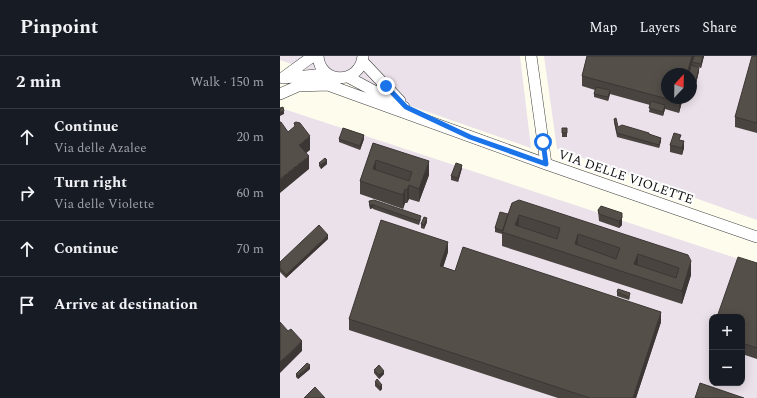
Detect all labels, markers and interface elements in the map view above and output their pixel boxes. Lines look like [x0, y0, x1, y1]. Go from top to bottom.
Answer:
text: Pinpoint [20, 13, 98, 42]
text: Map [589, 17, 618, 38]
text: Layers [640, 17, 680, 38]
text: Share [702, 17, 737, 38]
north arrow [661, 68, 697, 104]
text: 2 min [16, 69, 61, 95]
text: Walk · 150 m [190, 72, 264, 92]
route end [377, 77, 395, 95]
text: Continue [54, 115, 119, 138]
icon: ahead [16, 126, 38, 148]
text: 20 m [237, 127, 264, 147]
route start [534, 133, 552, 151]
text: Via delle Azalee [54, 138, 147, 158]
street label: VIA DELLE VIOLETTE [556, 144, 696, 210]
text: Turn right [54, 171, 127, 194]
icon: right [16, 182, 38, 204]
text: 60 m [237, 183, 264, 203]
text: Via delle Violette [54, 194, 154, 214]
text: Continue [54, 237, 119, 260]
icon: ahead [16, 238, 38, 260]
text: 70 m [237, 239, 264, 259]
text: Arrive at destination [54, 293, 198, 316]
icon: arrive [16, 294, 38, 316]
map controls [709, 314, 745, 386]
button: + [709, 314, 745, 350]
button: − [709, 350, 745, 386]

